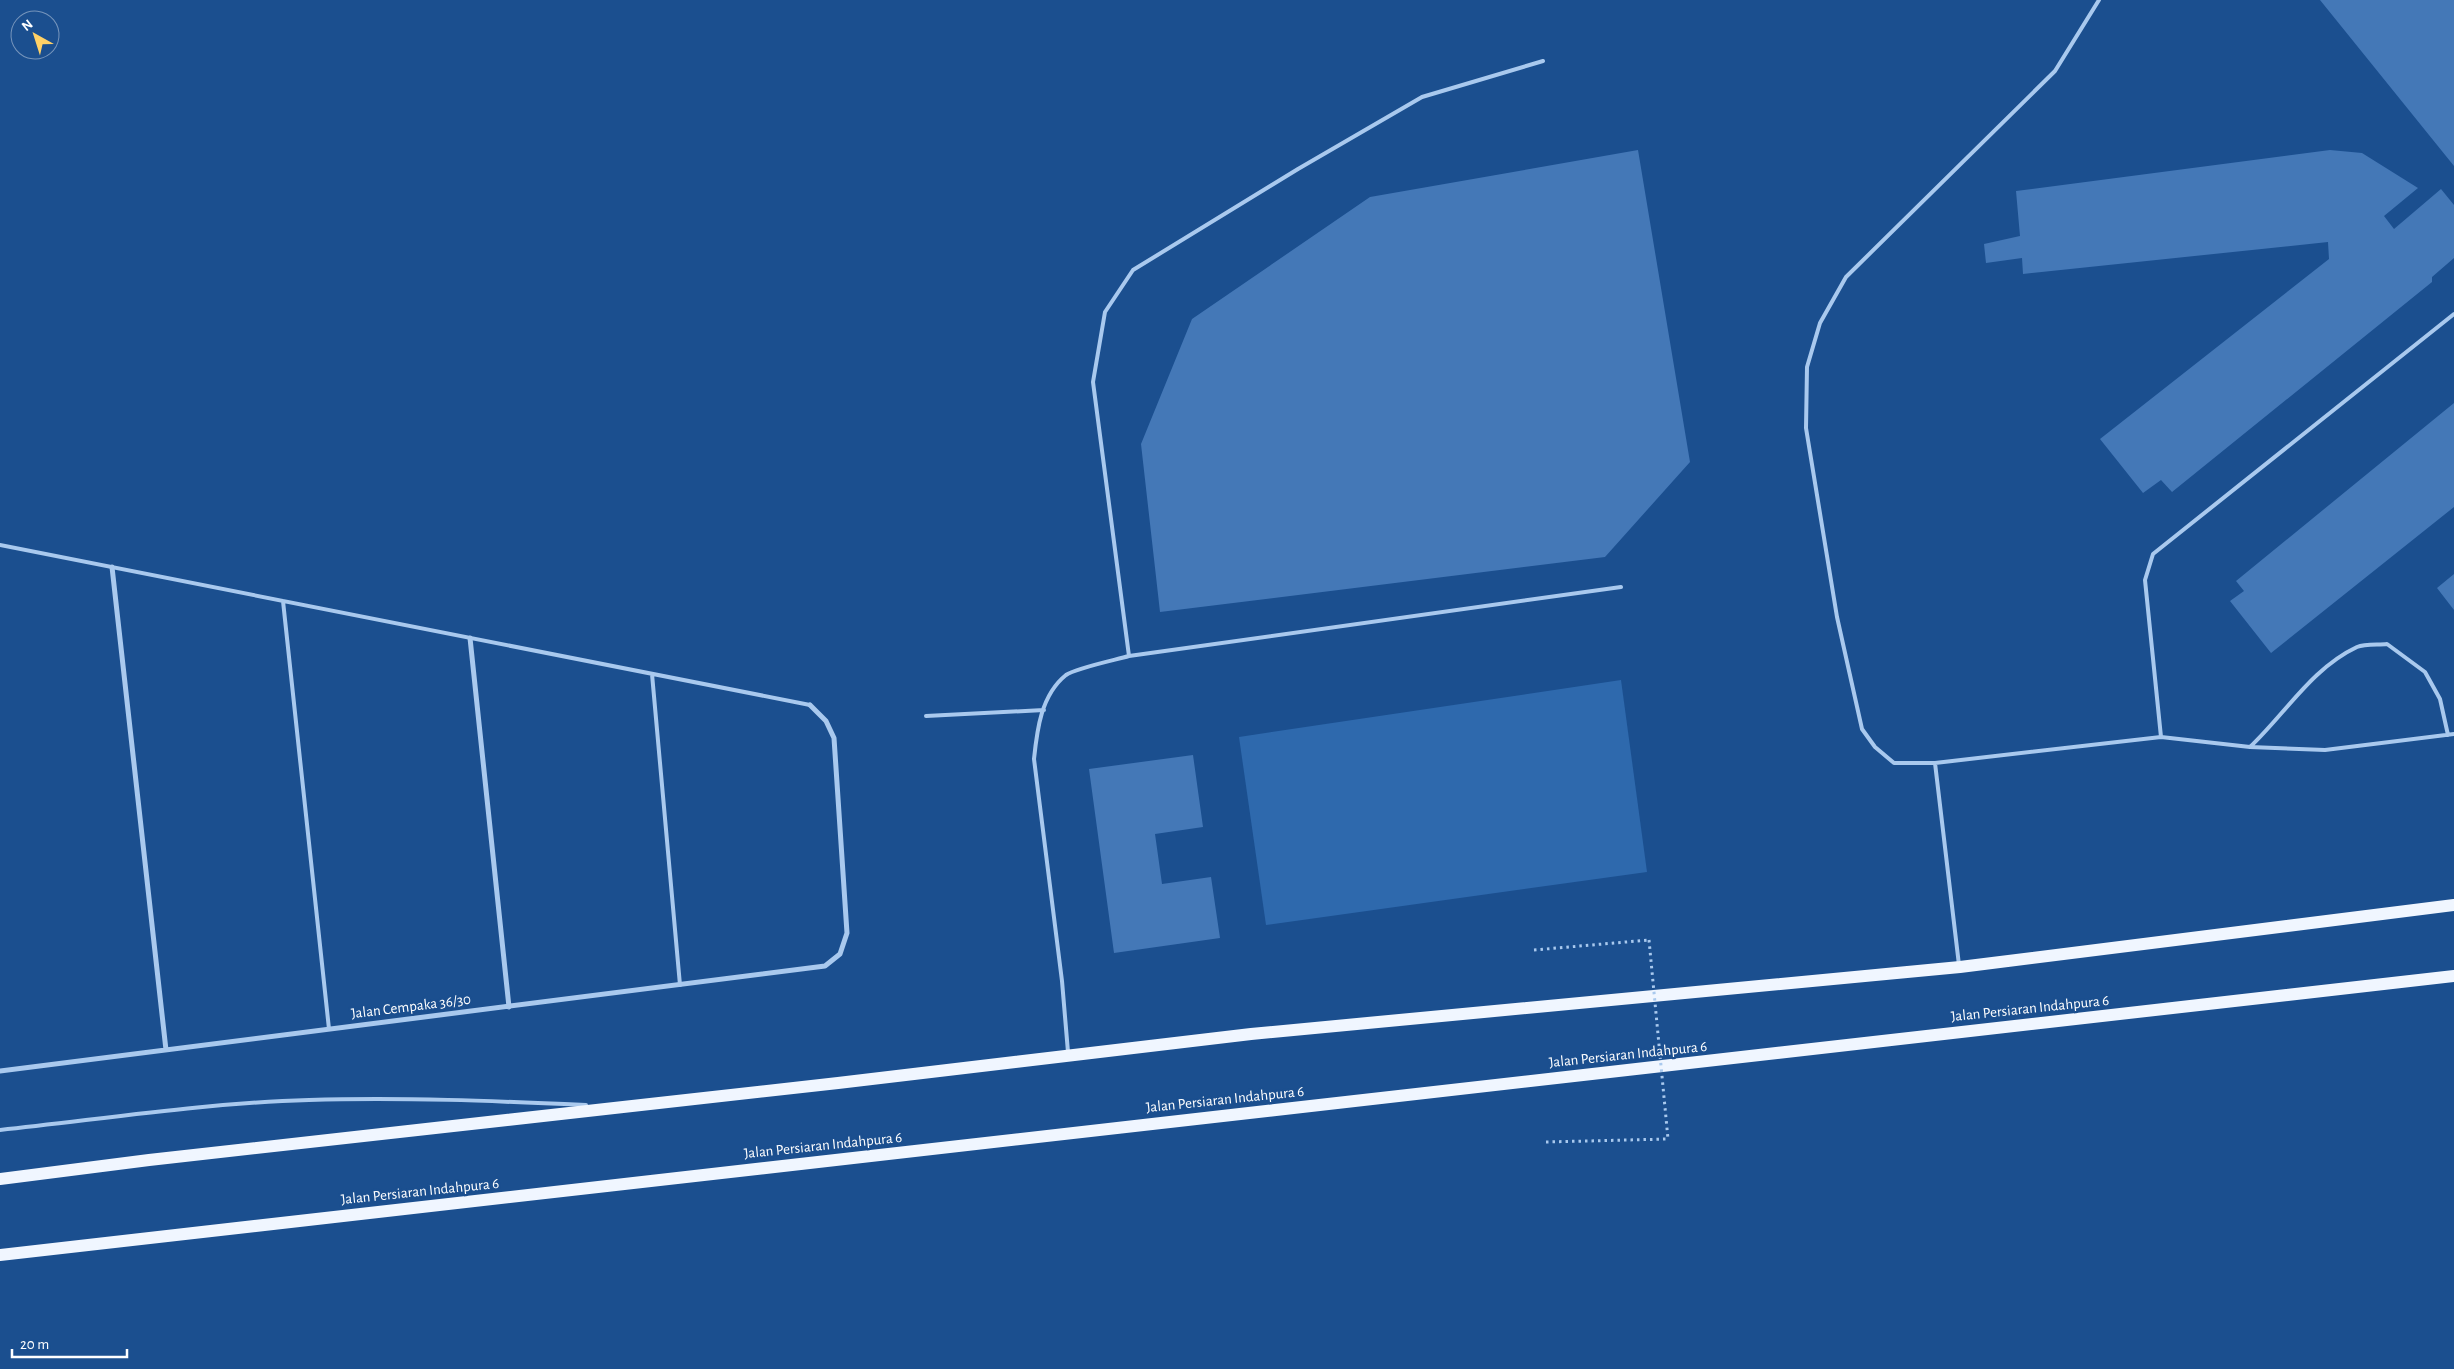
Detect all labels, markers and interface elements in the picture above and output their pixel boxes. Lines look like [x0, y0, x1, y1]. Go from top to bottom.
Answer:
north arrow [10, 10, 60, 60]
text: N [19, 17, 36, 34]
street label: Jalan Cempaka 36/30 [350, 992, 472, 1021]
street label: Jalan Persiaran Indahpura 6 [1950, 993, 2110, 1024]
street label: Jalan Persiaran Indahpura 6 [1548, 1039, 1708, 1070]
street label: Jalan Persiaran Indahpura 6 [1145, 1084, 1305, 1115]
street label: Jalan Persiaran Indahpura 6 [743, 1130, 903, 1161]
street label: Jalan Persiaran Indahpura 6 [340, 1176, 500, 1207]
scale bar [12, 1326, 128, 1358]
text: 20 m [20, 1337, 49, 1352]

